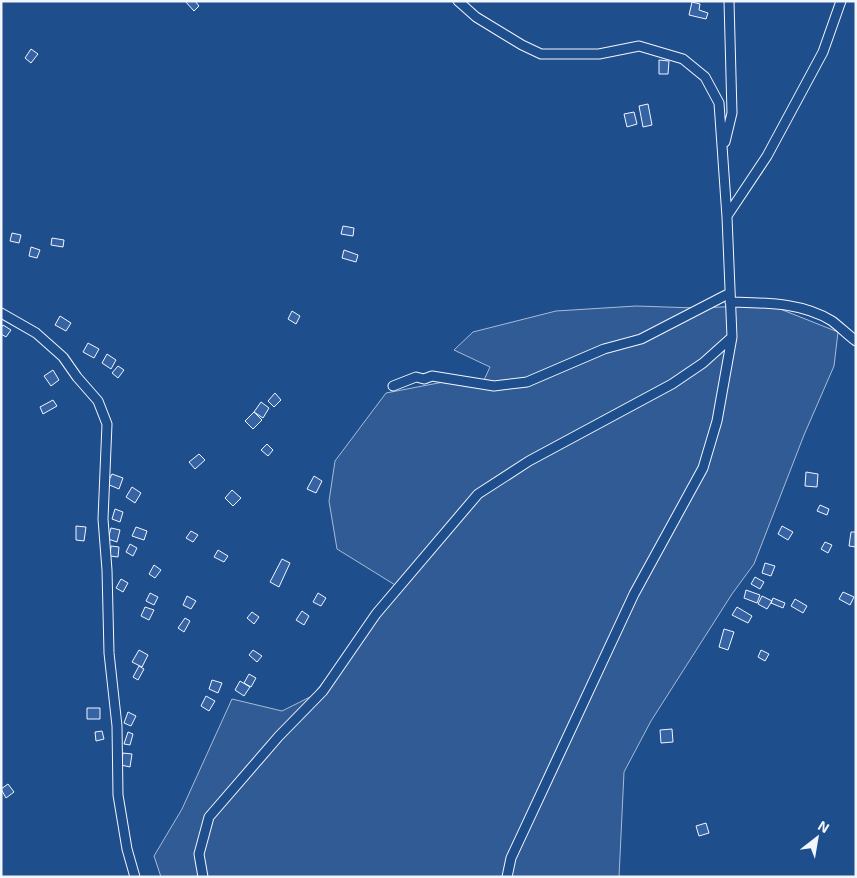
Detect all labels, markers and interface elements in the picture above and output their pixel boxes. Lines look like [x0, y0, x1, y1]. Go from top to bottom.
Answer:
north arrow [792, 813, 842, 863]
text: N [815, 817, 833, 836]

